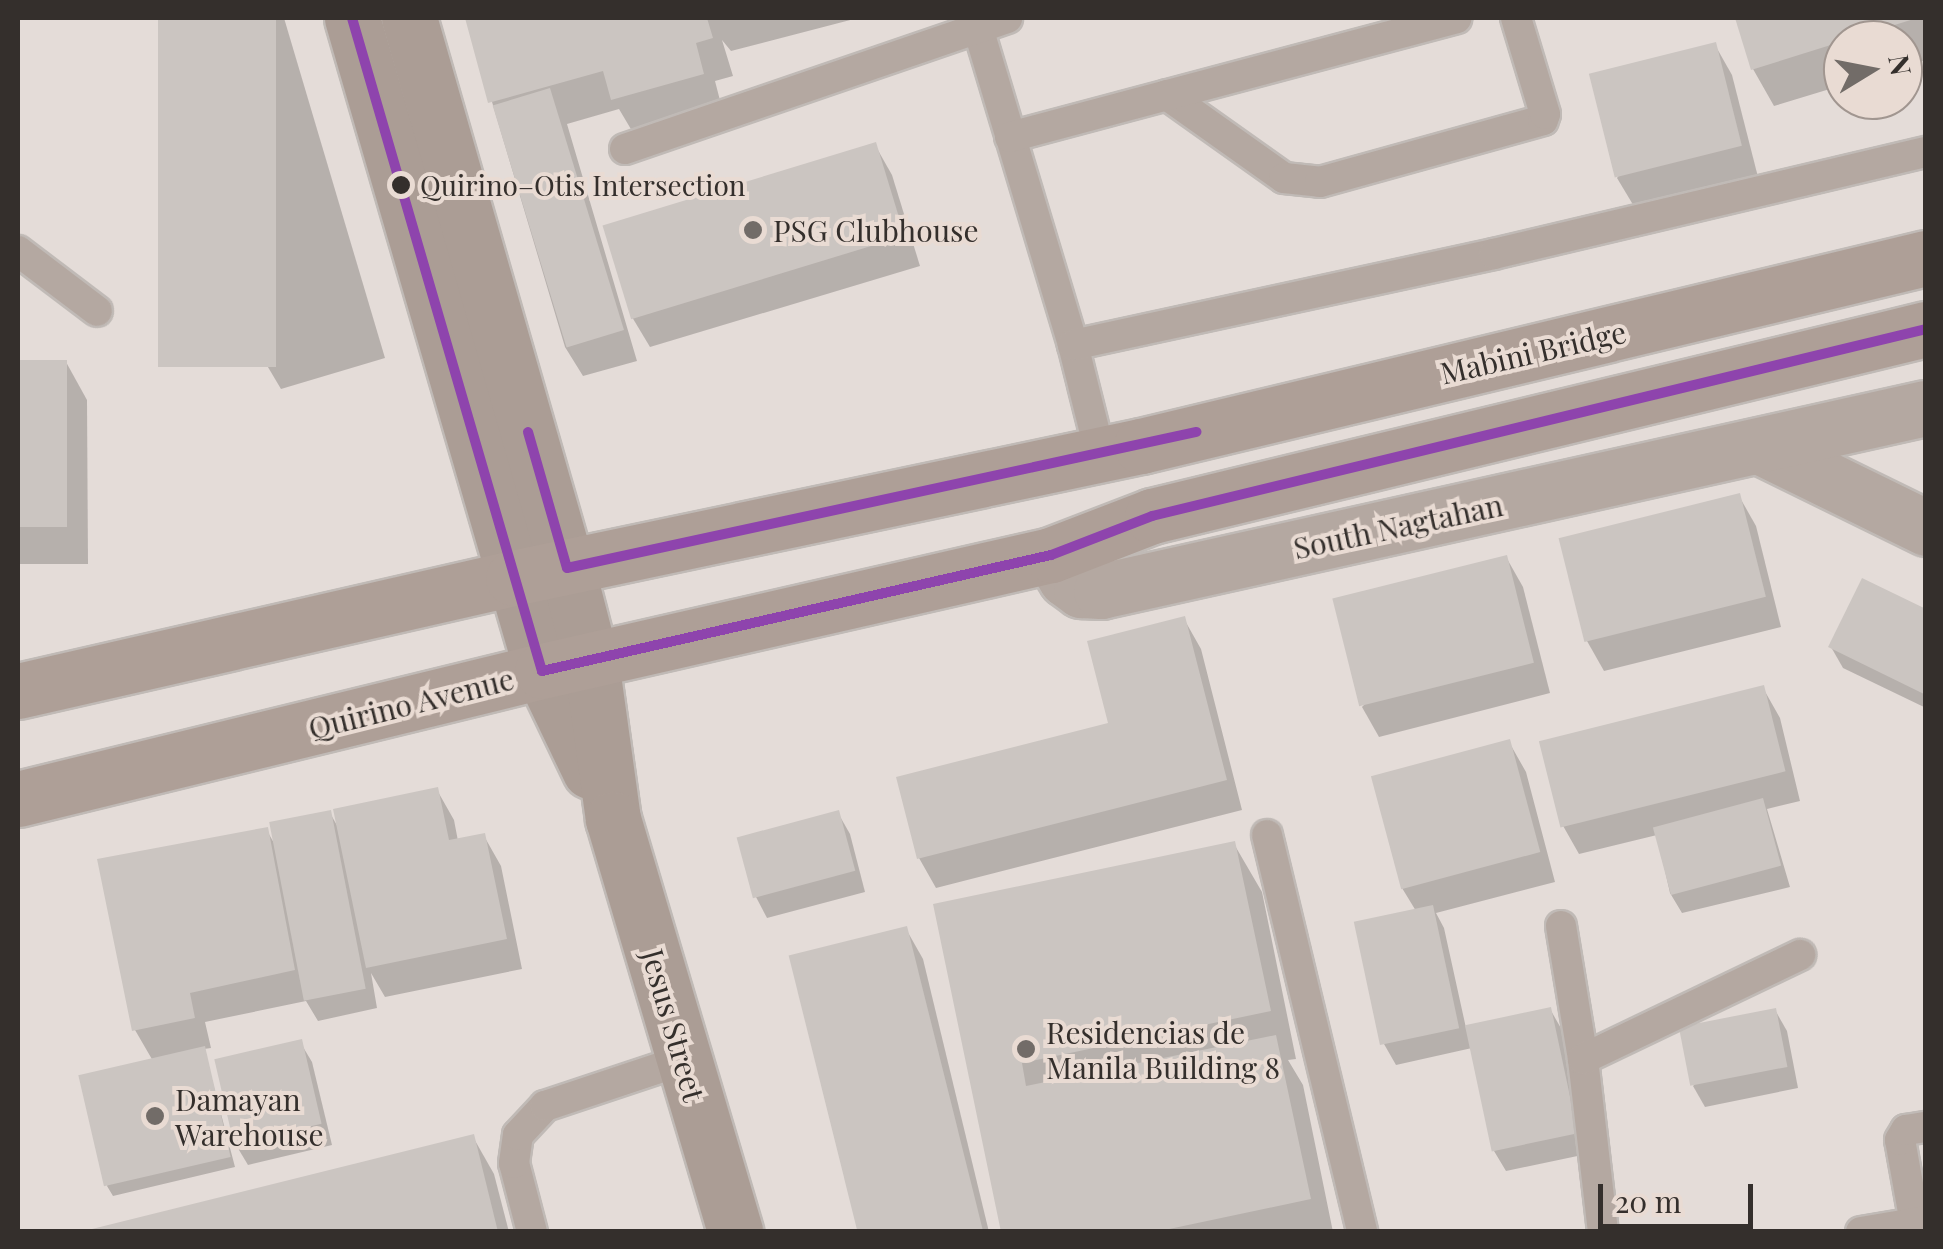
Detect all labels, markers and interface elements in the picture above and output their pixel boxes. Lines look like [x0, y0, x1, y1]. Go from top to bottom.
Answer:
north arrow [1823, 20, 1923, 120]
text: N [1881, 52, 1921, 78]
place label: Quirino–Otis Intersection [420, 168, 745, 202]
marker: Quirino–Otis Intersection [391, 175, 411, 195]
place label: PSG Clubhouse [773, 212, 979, 248]
marker: PSG Clubhouse [742, 219, 764, 241]
street label: Mabini Bridge [1437, 313, 1629, 391]
street label: South Nagtahan [1290, 486, 1506, 566]
street label: Quirino Avenue [304, 660, 518, 746]
street label: Jesus Street [635, 945, 713, 1105]
place label: Residencias de Manila Building 8 [1046, 1014, 1281, 1084]
marker: Residencias de Manila Building 8 [1015, 1038, 1037, 1060]
place label: Damayan Warehouse [175, 1081, 324, 1152]
marker: Damayan Warehouse [144, 1105, 166, 1127]
scale bar [1603, 1164, 1758, 1226]
text: 20 m [1615, 1181, 1681, 1221]

